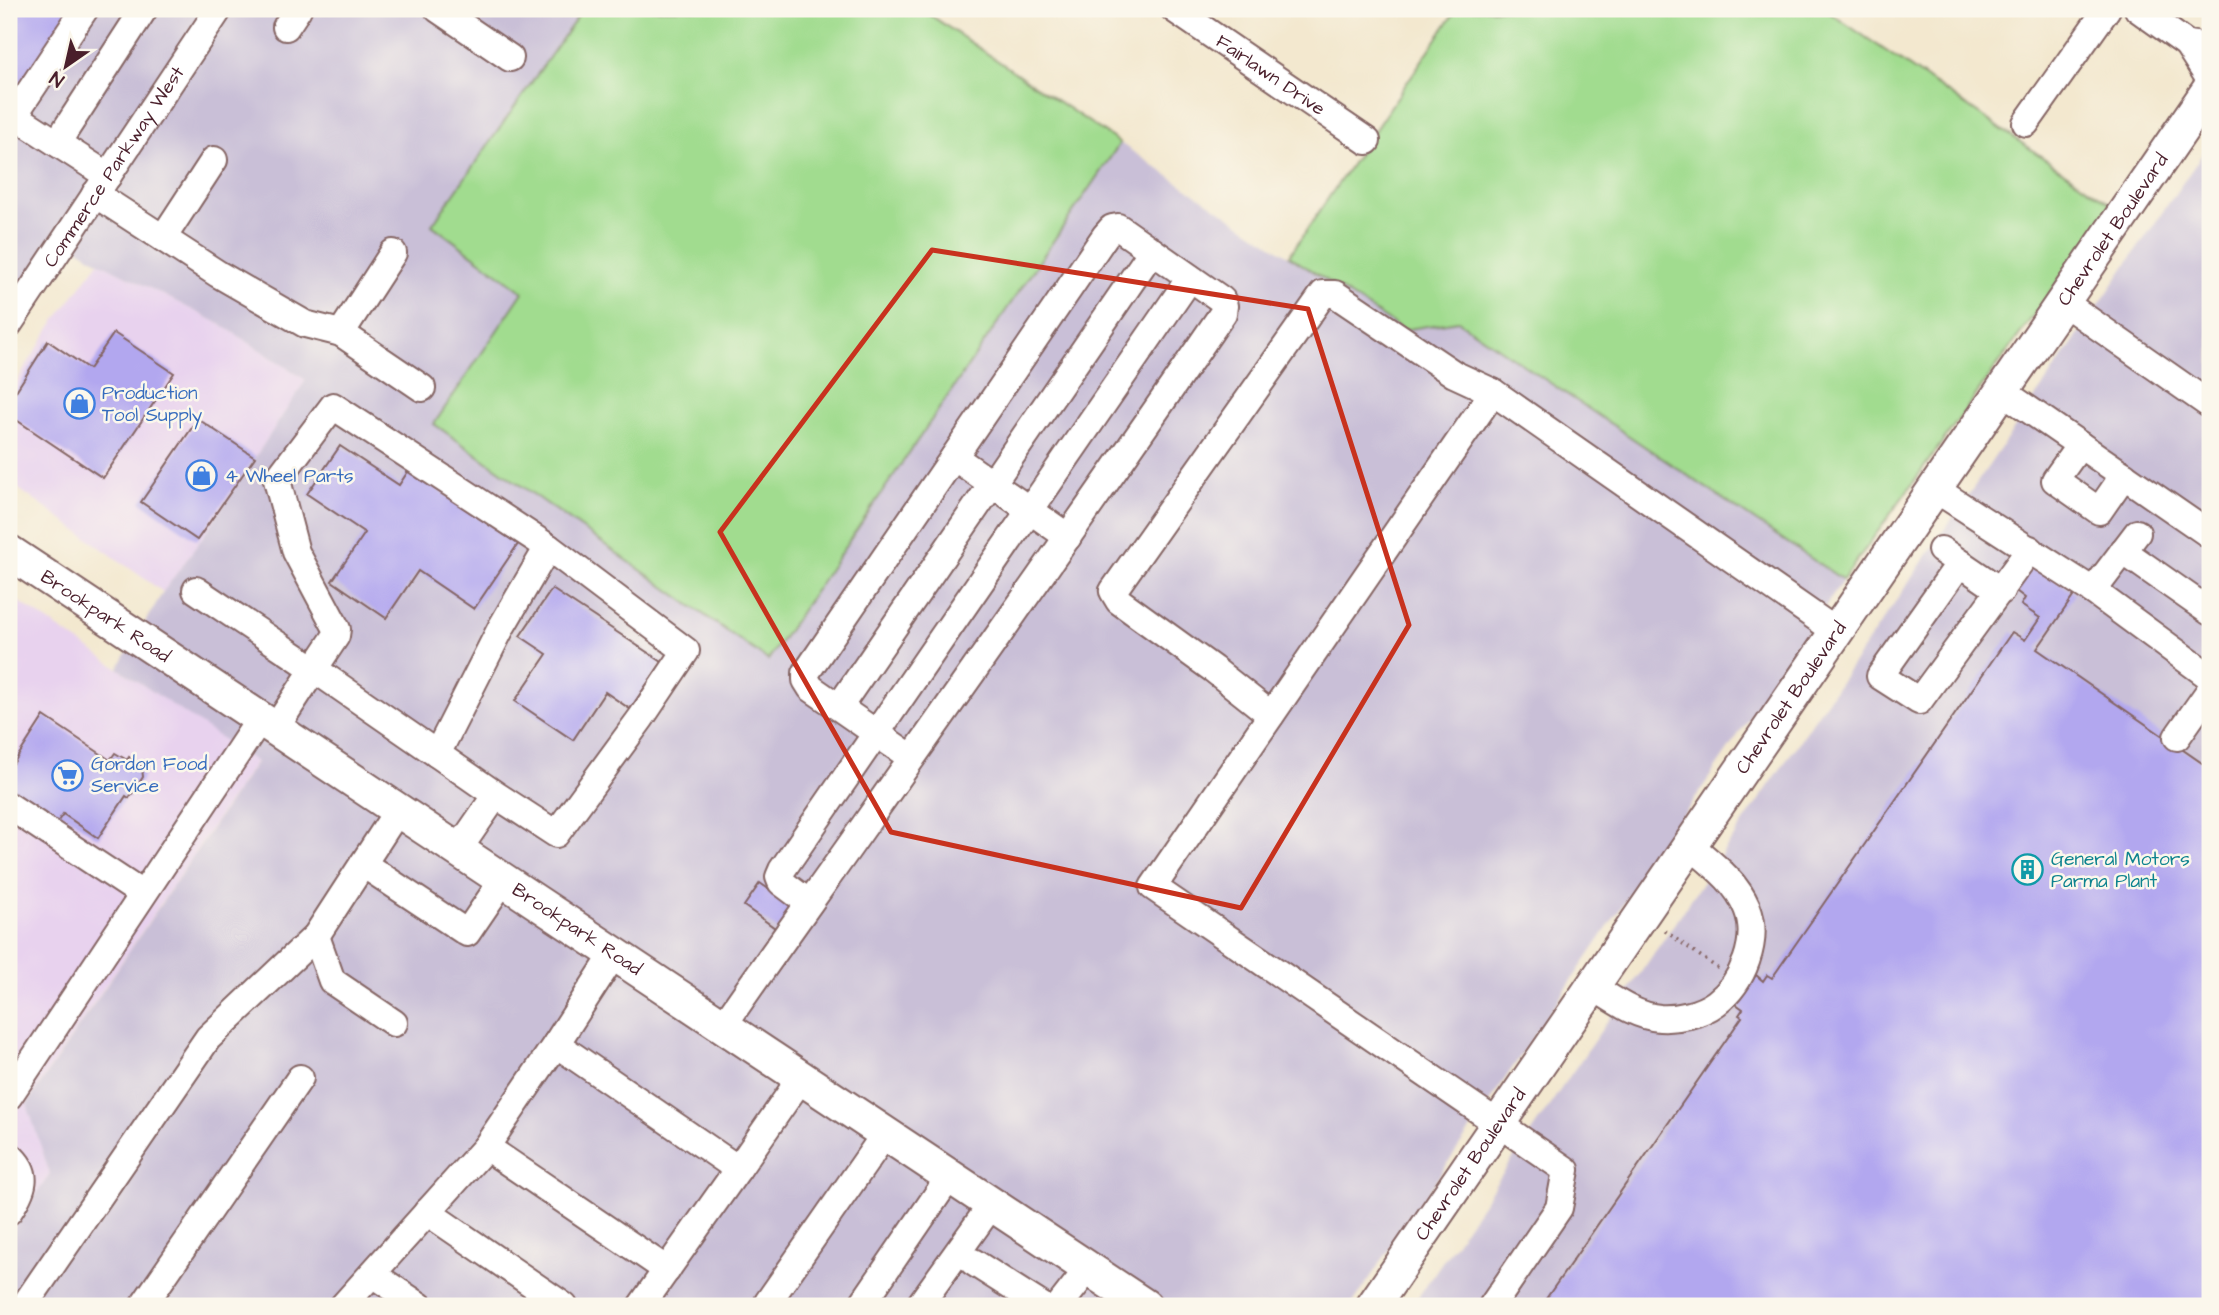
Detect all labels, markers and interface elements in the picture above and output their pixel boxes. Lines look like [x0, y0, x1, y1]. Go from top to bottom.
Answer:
street label: Fairlawn Drive [1210, 28, 1331, 122]
north arrow [32, 32, 102, 102]
street label: Commerce Parkway West [37, 60, 191, 273]
text: N [45, 64, 70, 93]
street label: Chevrolet Boulevard [2051, 148, 2175, 311]
place label: Production Tool Supply [102, 380, 203, 430]
shop icon: Production Tool Supply [62, 387, 96, 421]
shop icon: 4 Wheel Parts [185, 459, 219, 493]
place label: 4 Wheel Parts [225, 463, 353, 490]
street label: Brookpark Road [35, 563, 176, 669]
street label: Chevrolet Boulevard [1729, 616, 1853, 779]
place label: Gordon Food Service [91, 751, 207, 800]
supermarket icon: Gordon Food Service [51, 758, 85, 792]
place label: General Motors Parma Plant [2051, 846, 2190, 895]
building icon: General Motors Parma Plant [2011, 853, 2045, 887]
street label: Brookpark Road [507, 876, 648, 982]
street label: Chevrolet Boulevard [1408, 1082, 1533, 1246]

